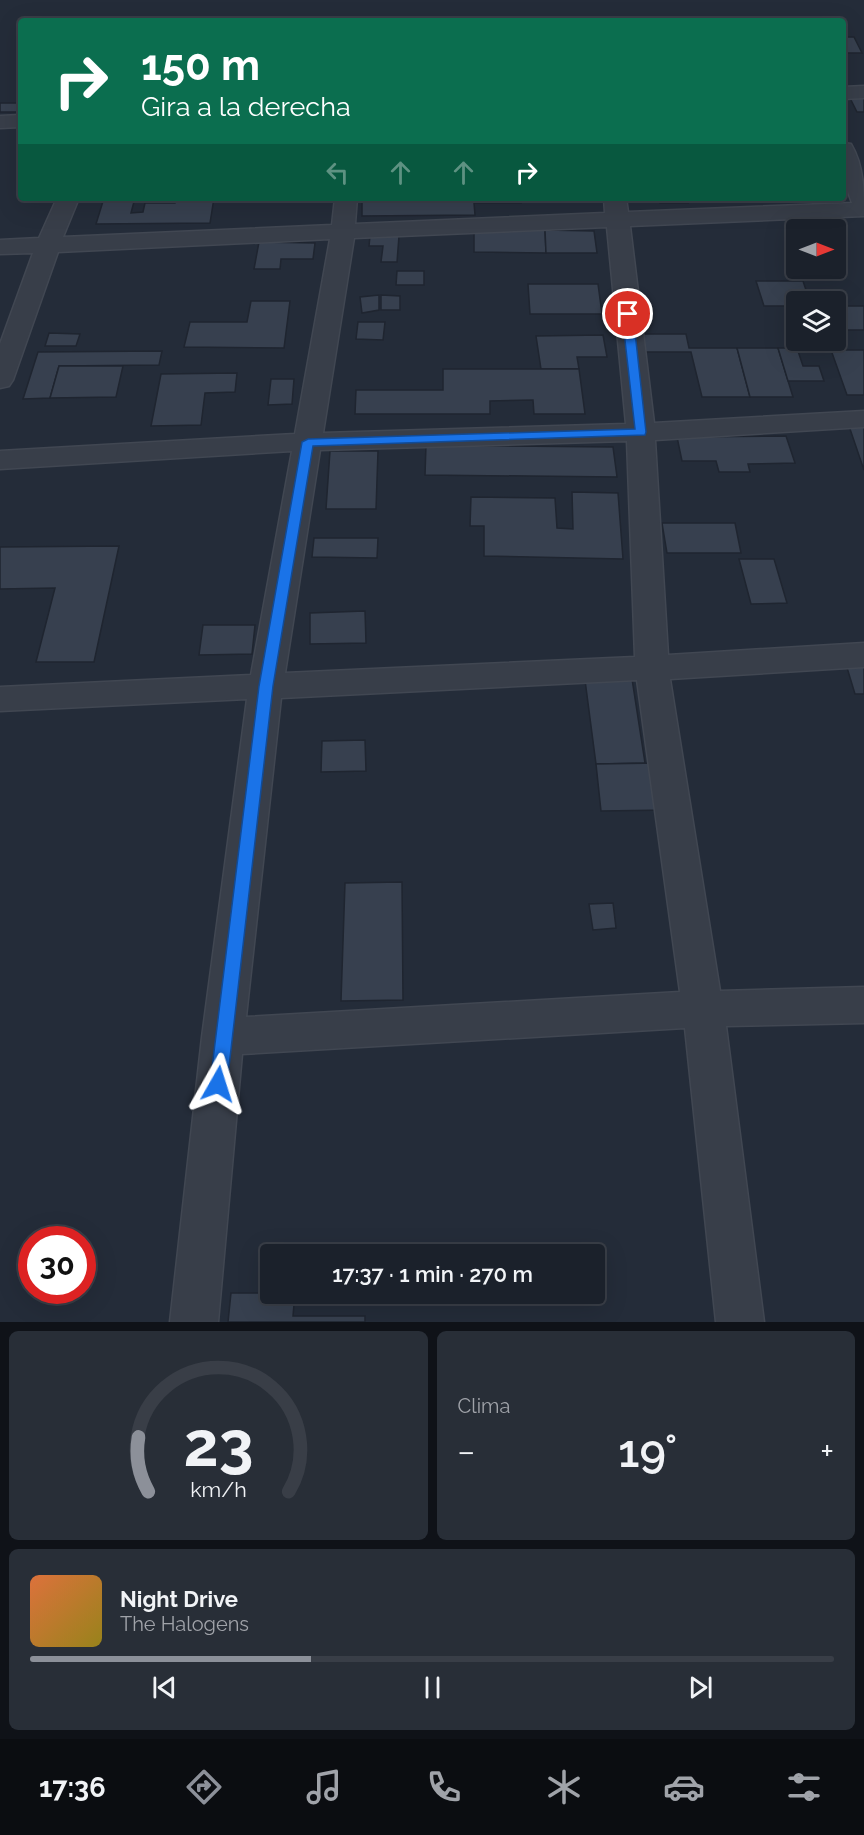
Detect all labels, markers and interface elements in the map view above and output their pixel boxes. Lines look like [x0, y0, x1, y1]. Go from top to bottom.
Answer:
text: 150 m [141, 41, 260, 90]
icon: right [42, 42, 120, 120]
text: Gira a la derecha [141, 91, 351, 122]
icon: left [321, 156, 354, 189]
icon: ahead [384, 156, 417, 189]
icon: ahead [447, 156, 480, 189]
icon: right [510, 156, 543, 189]
north arrow [786, 219, 846, 279]
map controls [786, 219, 846, 351]
pin [602, 288, 653, 339]
button: layers [786, 291, 846, 351]
icon: arrive [611, 297, 644, 330]
position arrow [186, 1052, 250, 1116]
speed limit sign: 30 [18, 1226, 96, 1304]
text: 17:37 · 1 min · 270 m [332, 1261, 533, 1287]
text: Clima [458, 1394, 510, 1418]
text: 23 [183, 1407, 253, 1481]
text: 19° [618, 1425, 677, 1478]
text: − [458, 1432, 475, 1471]
text: + [820, 1432, 834, 1471]
text: km/h [190, 1478, 247, 1503]
text: Night Drive [120, 1586, 238, 1612]
text: The Halogens [120, 1612, 249, 1636]
icon: previous [148, 1671, 181, 1704]
icon: pause [416, 1671, 449, 1704]
icon: next [684, 1671, 717, 1704]
icon: directions [183, 1766, 225, 1808]
icon: music [303, 1766, 345, 1808]
icon: phone [423, 1766, 465, 1808]
icon: climate [543, 1766, 585, 1808]
icon: car [663, 1766, 705, 1808]
icon: filters [783, 1766, 825, 1808]
text: 17:36 [39, 1772, 106, 1803]

